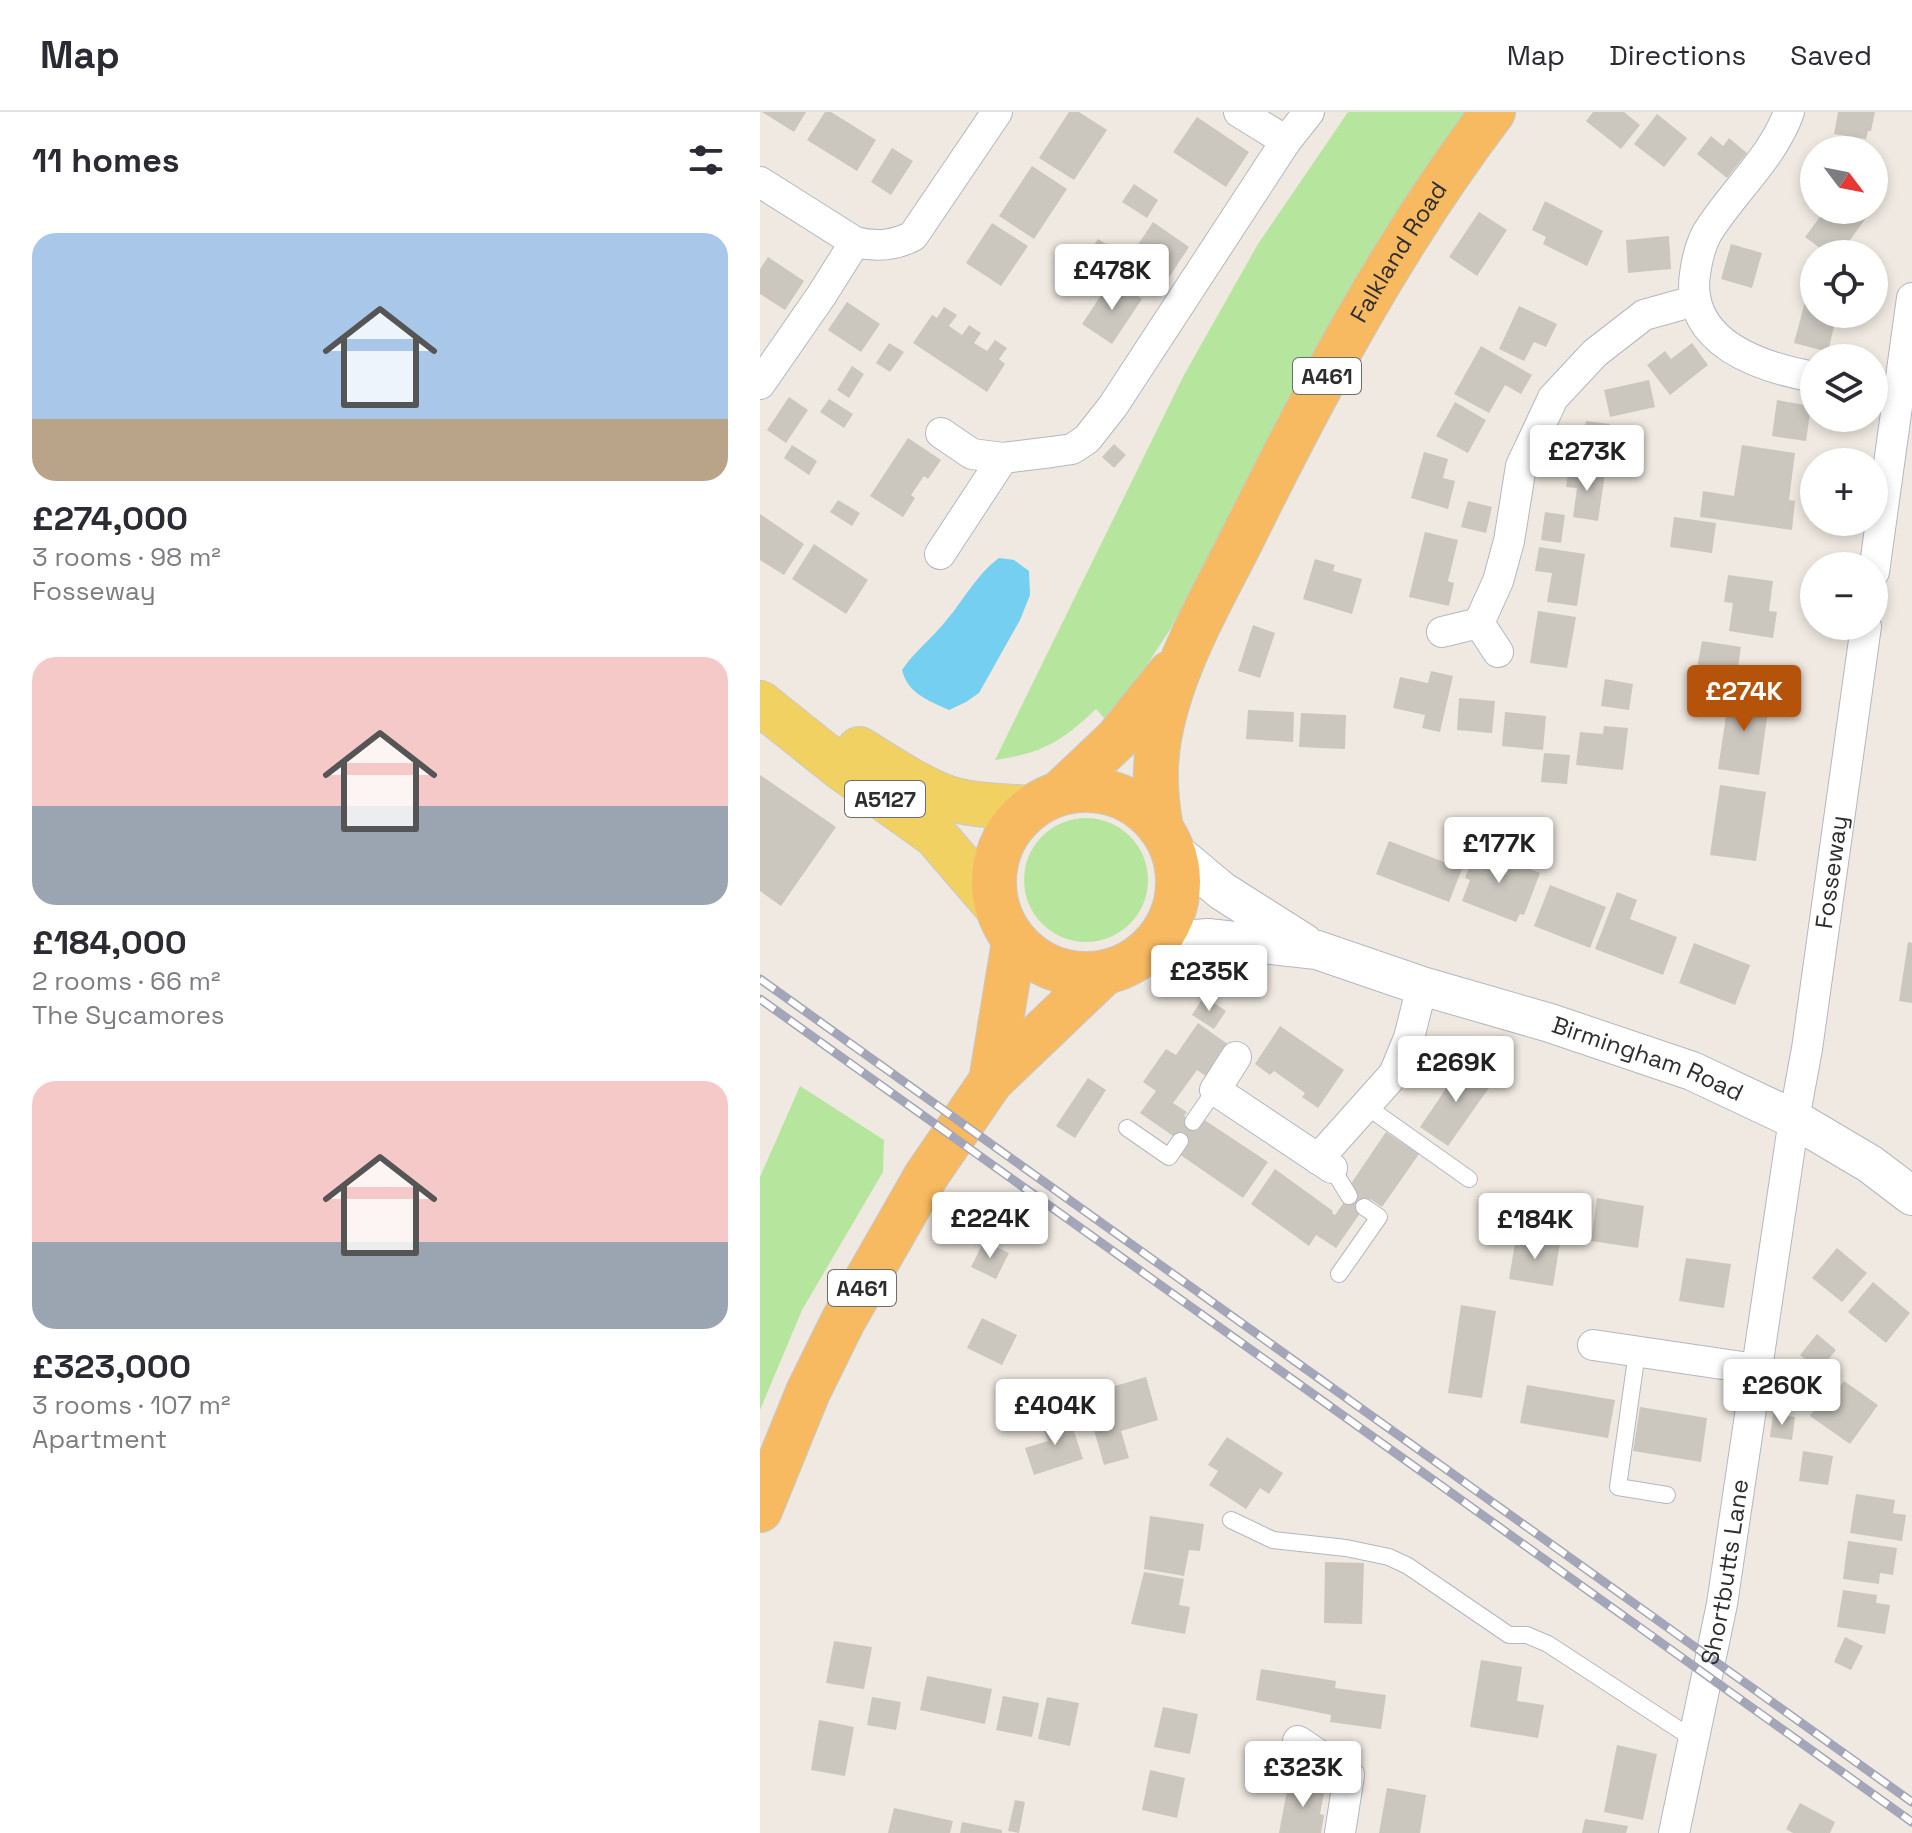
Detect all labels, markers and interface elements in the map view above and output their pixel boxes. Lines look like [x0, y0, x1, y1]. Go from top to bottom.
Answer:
text: Map [40, 31, 120, 79]
text: Map [1507, 37, 1565, 73]
text: Directions [1609, 37, 1746, 73]
text: Saved [1790, 37, 1872, 73]
north arrow [1800, 136, 1888, 224]
map controls [1800, 136, 1888, 640]
icon: filters [684, 138, 728, 182]
text: 11 homes [32, 139, 180, 182]
street label: Falkland Road [1343, 175, 1454, 328]
button: locate [1800, 240, 1888, 328]
pin: £478K [1056, 244, 1168, 312]
text: £478K [1073, 253, 1151, 287]
icon: home [308, 285, 452, 429]
button: layers [1800, 344, 1888, 432]
road number: A461 [1293, 358, 1361, 394]
pin: £273K [1531, 425, 1643, 493]
text: £273K [1548, 434, 1626, 468]
button: + [1800, 448, 1888, 536]
text: £274,000 [32, 497, 188, 540]
text: 3 rooms · 98 m² [32, 540, 221, 574]
button: − [1800, 552, 1888, 640]
text: Fosseway [32, 574, 156, 608]
pin: £274K [1688, 665, 1800, 733]
text: £274K [1705, 674, 1783, 708]
icon: home [308, 709, 452, 853]
road number: A5127 [845, 781, 925, 817]
street label: Fosseway [1808, 813, 1854, 931]
pin: £177K [1443, 817, 1555, 885]
text: £177K [1462, 826, 1536, 860]
text: £184,000 [32, 921, 187, 964]
pin: £235K [1153, 945, 1265, 1013]
text: £235K [1169, 954, 1249, 988]
text: 2 rooms · 66 m² [32, 964, 221, 998]
text: The Sycamores [32, 998, 225, 1032]
street label: Birmingham Road [1548, 1009, 1748, 1108]
pin: £269K [1400, 1036, 1512, 1104]
text: £269K [1416, 1045, 1496, 1079]
icon: home [308, 1133, 452, 1277]
pin: £224K [934, 1192, 1046, 1260]
pin: £184K [1479, 1193, 1591, 1261]
text: £224K [950, 1201, 1030, 1235]
text: £184K [1497, 1202, 1573, 1236]
road number: A461 [828, 1270, 896, 1306]
text: £323,000 [32, 1345, 191, 1388]
pin: £260K [1726, 1359, 1838, 1427]
text: £260K [1741, 1368, 1823, 1402]
pin: £404K [999, 1379, 1111, 1447]
text: 3 rooms · 107 m² [32, 1388, 230, 1422]
text: £404K [1014, 1388, 1096, 1422]
text: Apartment [32, 1422, 167, 1456]
street label: Shortbutts Lane [1694, 1477, 1755, 1668]
pin: £323K [1247, 1741, 1359, 1809]
text: £323K [1263, 1750, 1343, 1784]

